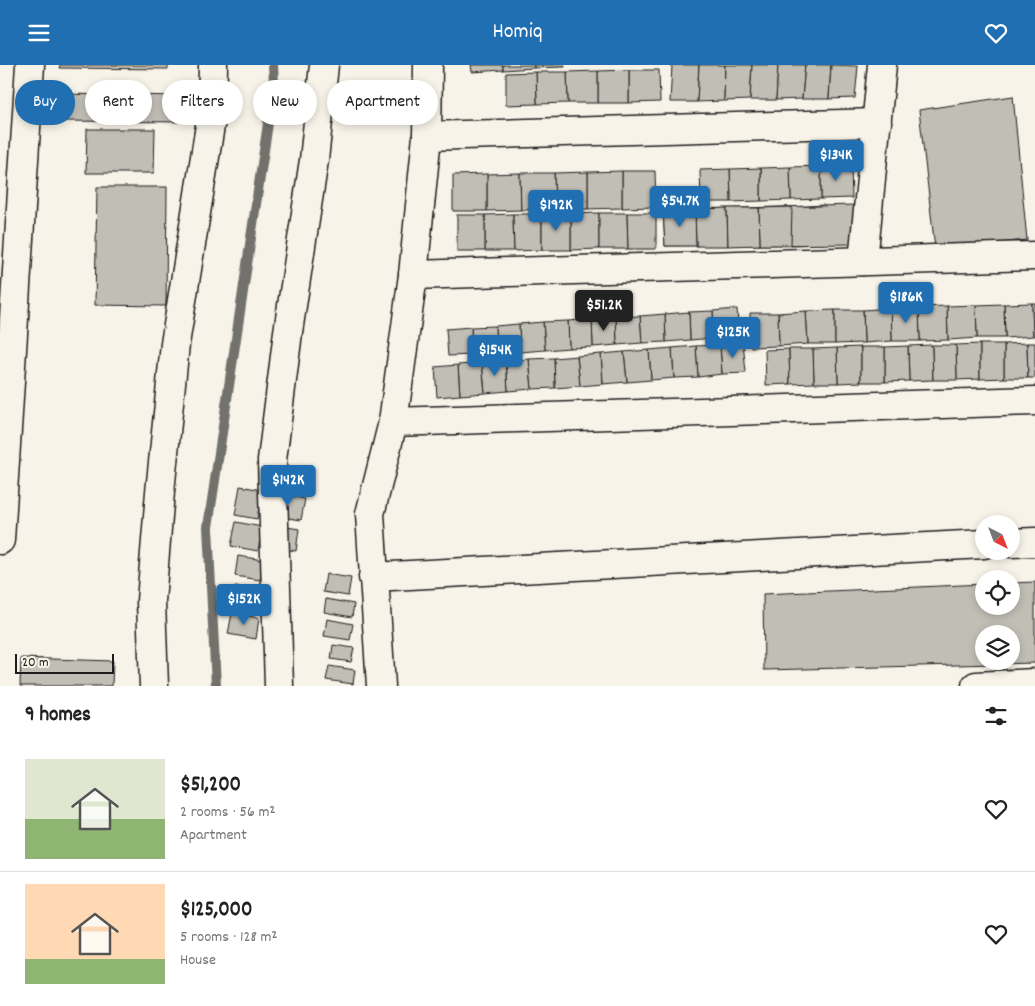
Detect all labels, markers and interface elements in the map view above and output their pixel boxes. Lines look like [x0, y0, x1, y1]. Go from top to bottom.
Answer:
text: Homiq [493, 17, 542, 48]
icon: menu [25, 19, 53, 47]
icon: heart [982, 19, 1010, 47]
chip: Buy [15, 80, 75, 125]
chip: Rent [85, 80, 152, 125]
chip: Filters [162, 80, 243, 125]
chip: New [253, 80, 317, 125]
chip: Apartment [327, 80, 438, 125]
pin: $134K [801, 139, 871, 182]
text: $134K [820, 144, 852, 167]
pin: $54.7K [639, 185, 721, 228]
pin: $192K [521, 189, 591, 232]
text: $54.7K [661, 190, 699, 213]
text: $192K [539, 194, 573, 217]
pin: $186K [871, 281, 941, 324]
text: $186K [889, 286, 923, 309]
pin: $51.2K [563, 289, 645, 332]
text: $51.2K [586, 294, 622, 317]
pin: $125K [698, 317, 768, 359]
text: $125K [716, 321, 750, 344]
pin: $154K [460, 335, 530, 377]
text: $154K [478, 339, 512, 362]
pin: $142K [253, 465, 323, 507]
text: $142K [272, 469, 304, 492]
north arrow [975, 515, 1020, 560]
map controls [975, 515, 1020, 670]
button: locate [975, 570, 1020, 615]
pin: $152K [209, 583, 279, 626]
text: $152K [227, 588, 261, 611]
button: layers [975, 625, 1020, 670]
scale bar [15, 651, 114, 674]
text: 20 m [22, 653, 49, 673]
text: 9 homes [25, 701, 91, 731]
icon: filters [982, 702, 1010, 730]
text: $51,200 [180, 771, 241, 801]
icon: home [65, 779, 125, 839]
icon: heart [982, 795, 1010, 823]
text: 2 rooms · 56 m² [180, 801, 275, 824]
text: Apartment [180, 824, 247, 847]
text: $125,000 [180, 896, 252, 926]
icon: home [65, 904, 125, 964]
icon: heart [982, 920, 1010, 948]
text: 5 rooms · 128 m² [180, 926, 277, 949]
text: House [180, 949, 216, 972]

